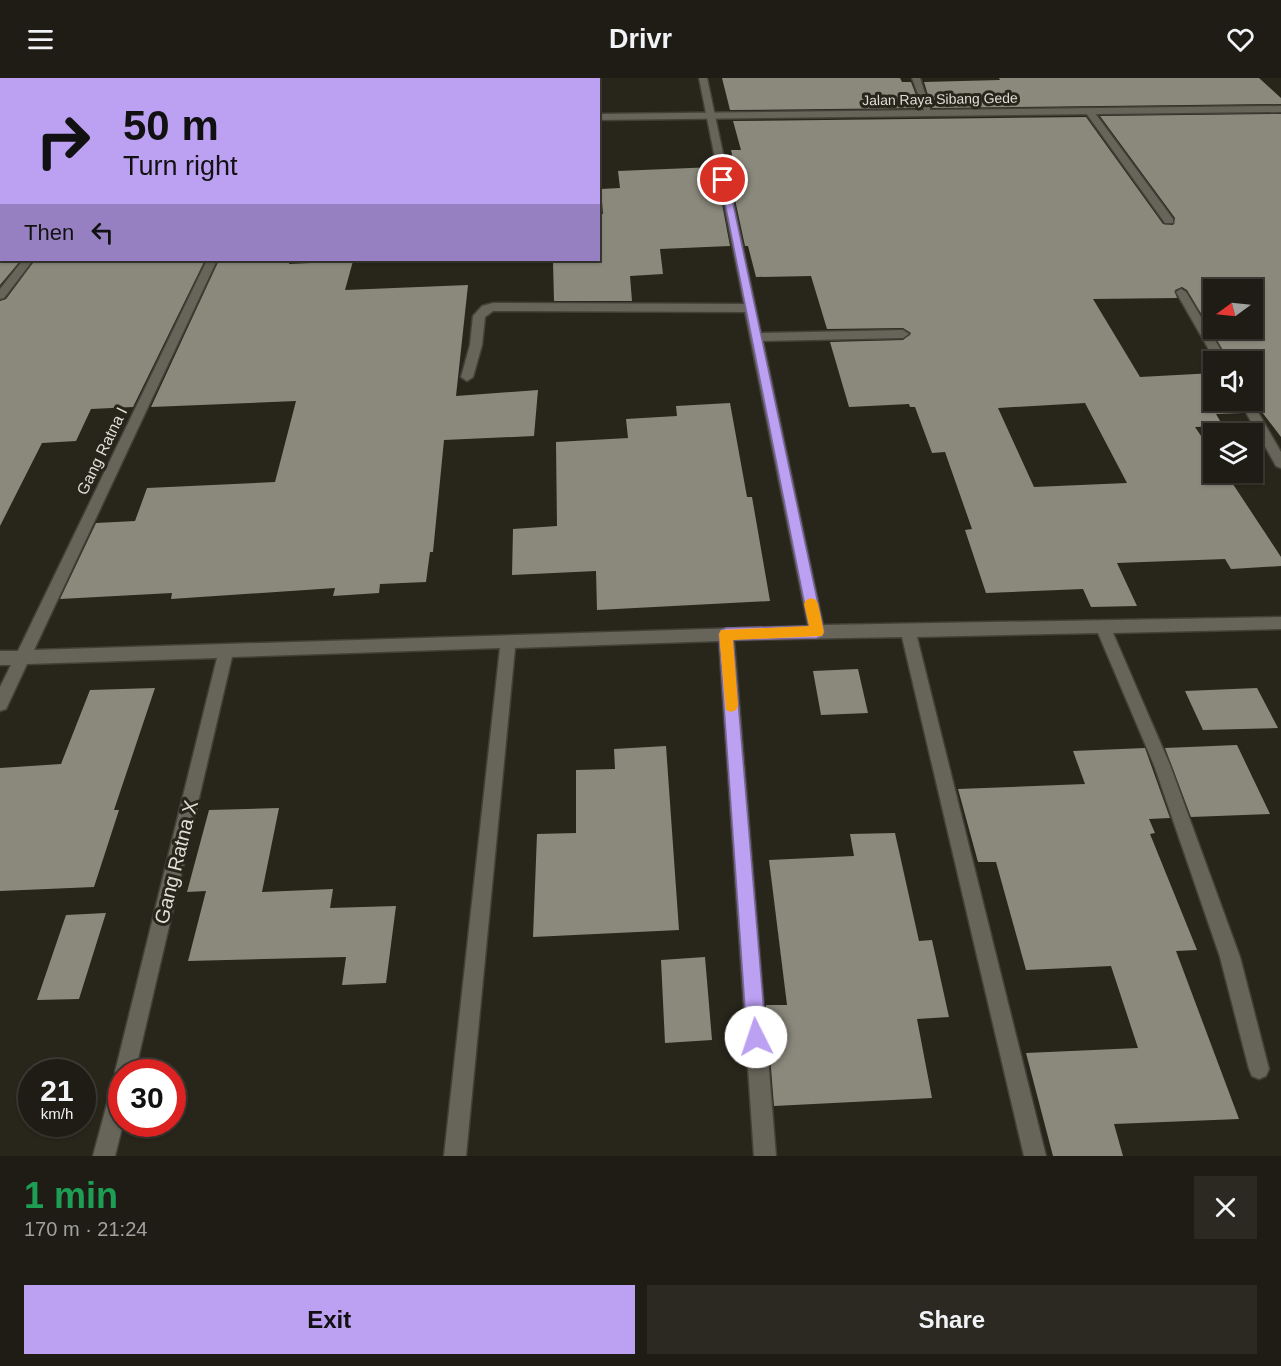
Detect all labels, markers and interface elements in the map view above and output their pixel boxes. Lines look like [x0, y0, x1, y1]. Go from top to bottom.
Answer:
icon: menu [24, 23, 57, 56]
icon: heart [1224, 23, 1257, 56]
text: Drivr [609, 24, 672, 54]
street label: Jalan Raya Sibang Gede [862, 90, 1018, 108]
icon: right [24, 102, 102, 180]
text: 50 m [123, 102, 219, 149]
text: Turn right [123, 151, 238, 181]
pin [697, 154, 748, 205]
icon: arrive [706, 163, 739, 196]
icon: left [86, 216, 119, 249]
text: Then [24, 220, 74, 245]
north arrow [1203, 279, 1263, 339]
map controls [1203, 279, 1263, 483]
button: sound [1203, 351, 1263, 411]
street label: Gang Ratna I [73, 405, 131, 497]
button: layers [1203, 423, 1263, 483]
street label: Gang Ratna X [150, 798, 202, 926]
position arrow [724, 1005, 788, 1069]
speed limit sign: 30 [108, 1059, 186, 1137]
text: 21 [40, 1074, 74, 1107]
text: km/h [41, 1105, 73, 1122]
text: 1 min [24, 1175, 118, 1216]
button: close [1194, 1176, 1257, 1239]
text: 170 m · 21:24 [24, 1218, 147, 1240]
button: Exit [24, 1285, 635, 1354]
button: Share [647, 1285, 1257, 1354]

